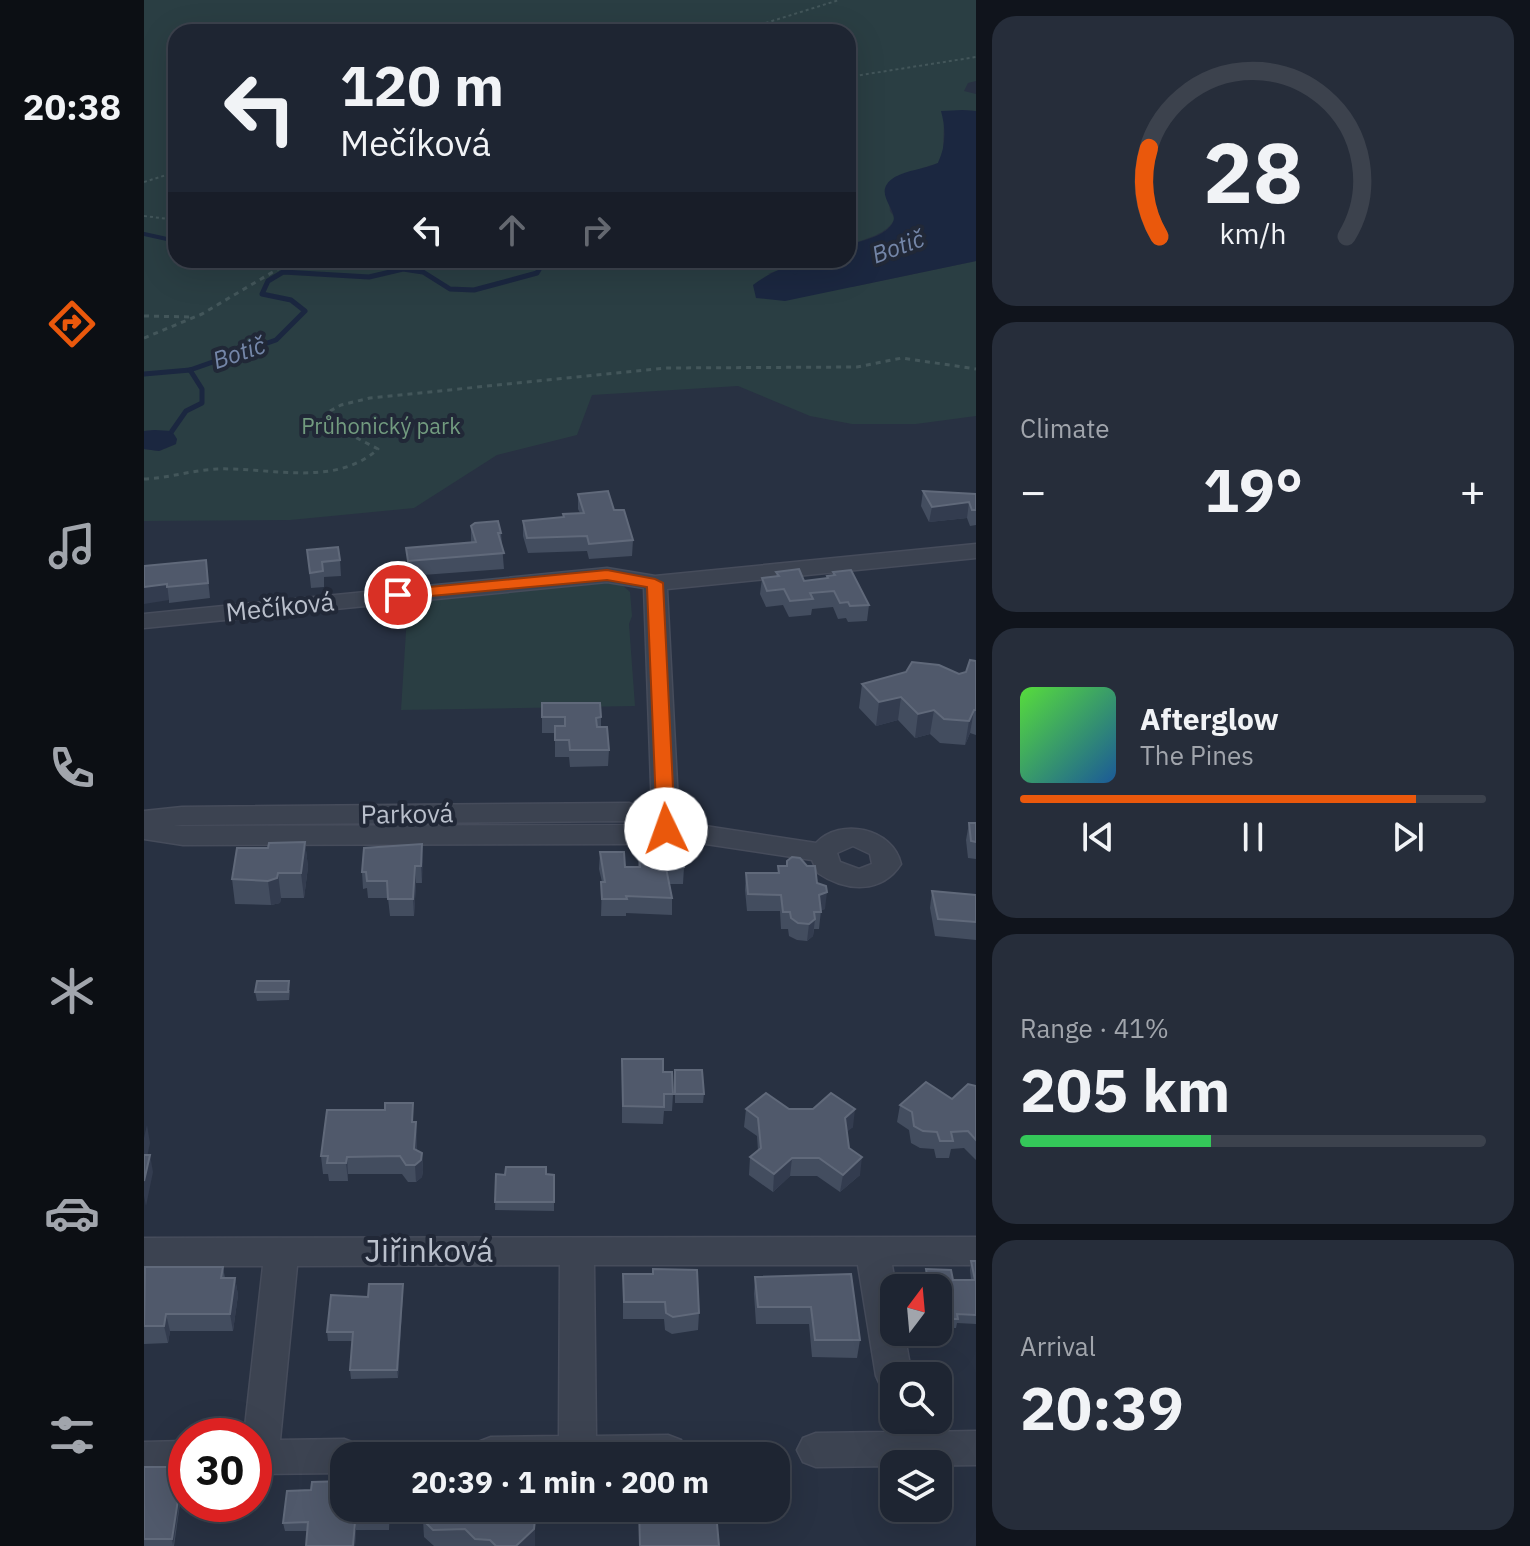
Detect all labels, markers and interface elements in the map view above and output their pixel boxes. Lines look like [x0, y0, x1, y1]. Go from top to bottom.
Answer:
text: 120 m [340, 49, 504, 121]
icon: left [208, 56, 312, 160]
text: 20:38 [23, 83, 121, 130]
text: 28 [1203, 118, 1303, 226]
text: Mečíková [340, 119, 491, 166]
icon: left [406, 208, 450, 252]
icon: ahead [490, 208, 534, 252]
icon: right [574, 208, 618, 252]
text: km/h [1219, 215, 1287, 252]
water label: Botič [867, 221, 930, 270]
icon: directions [44, 296, 100, 352]
water label: Botič [208, 328, 270, 376]
park label: Průhonický park [301, 411, 461, 440]
text: Climate [1020, 411, 1110, 445]
text: 19° [1203, 450, 1303, 529]
text: − [1020, 462, 1046, 519]
text: + [1460, 462, 1486, 519]
icon: music [44, 518, 100, 574]
pin [364, 561, 432, 629]
icon: arrive [376, 573, 420, 617]
street label: Mečíková [224, 583, 336, 629]
text: Afterglow [1140, 699, 1279, 738]
text: The Pines [1140, 738, 1254, 772]
icon: phone [44, 740, 100, 796]
position arrow [624, 787, 708, 871]
street label: Parková [360, 795, 454, 831]
icon: previous [1076, 815, 1120, 859]
icon: pause [1231, 815, 1275, 859]
icon: next [1386, 815, 1430, 859]
icon: climate [44, 963, 100, 1019]
text: Range · 41% [1020, 1011, 1169, 1045]
text: 205 km [1020, 1050, 1230, 1129]
icon: car [44, 1185, 100, 1241]
street label: Jiřinková [365, 1229, 493, 1271]
north arrow [880, 1274, 952, 1346]
map controls [880, 1274, 952, 1522]
text: Arrival [1020, 1329, 1096, 1363]
button: search [880, 1362, 952, 1434]
text: 20:39 [1020, 1368, 1184, 1447]
icon: filters [44, 1407, 100, 1463]
speed limit sign: 30 [168, 1418, 272, 1522]
button: layers [880, 1450, 952, 1522]
text: 20:39 · 1 min · 200 m [411, 1462, 709, 1501]

